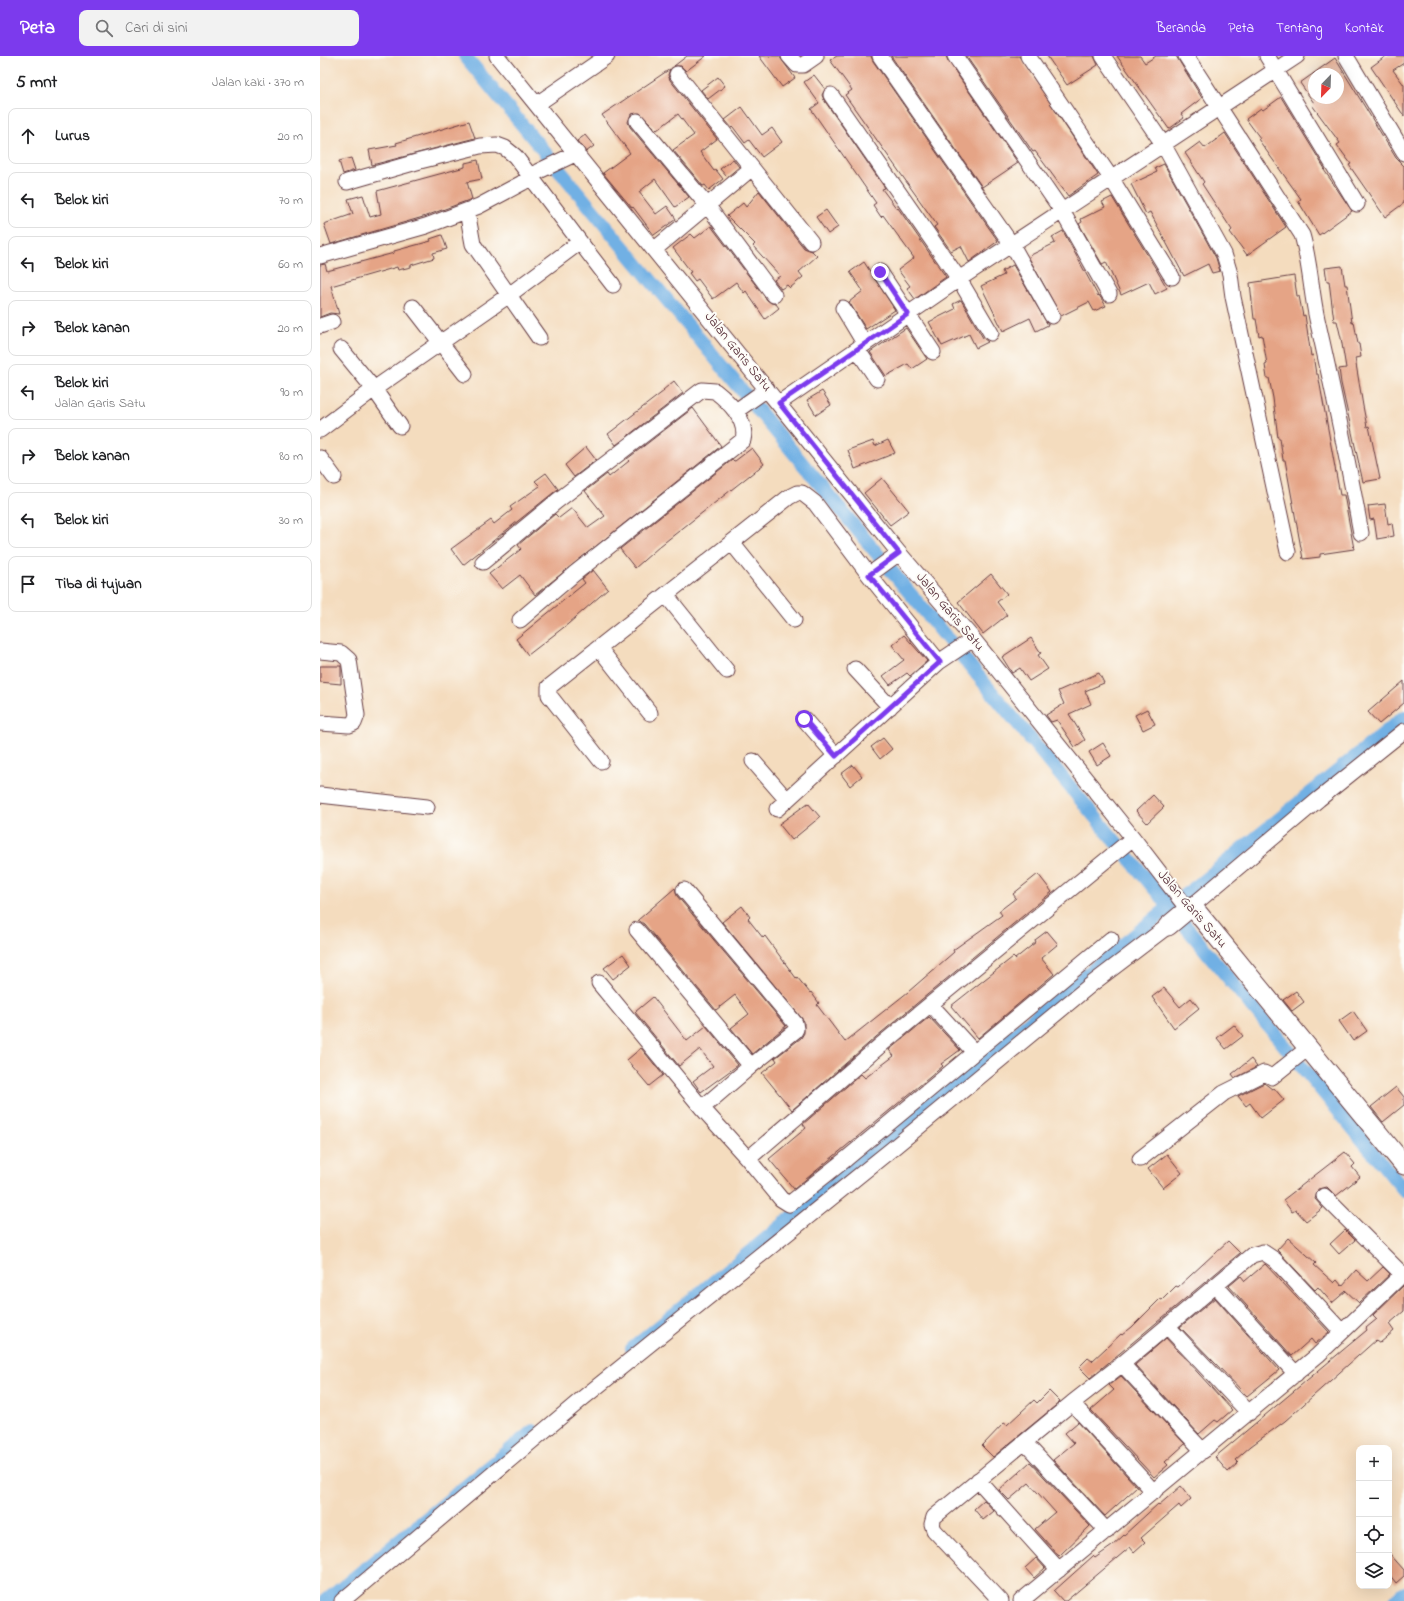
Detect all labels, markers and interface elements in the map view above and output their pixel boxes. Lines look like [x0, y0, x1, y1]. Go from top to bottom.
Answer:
search box [79, 10, 359, 46]
text: Peta [20, 15, 55, 42]
icon: search [93, 17, 115, 39]
text: Cari di sini [125, 17, 188, 39]
text: Beranda [1156, 18, 1206, 39]
text: Peta [1228, 18, 1254, 39]
text: Tentang [1276, 18, 1323, 39]
text: Kontak [1345, 18, 1384, 39]
north arrow [1308, 68, 1344, 104]
text: 5 mnt [16, 70, 57, 95]
text: Jalan kaki · 370 m [212, 73, 304, 92]
icon: ahead [17, 125, 39, 147]
text: Lurus [55, 125, 90, 147]
text: 20 m [278, 127, 303, 146]
icon: left [17, 189, 39, 211]
text: Belok kiri [55, 189, 109, 211]
text: 70 m [279, 191, 303, 210]
icon: left [17, 253, 39, 275]
text: Belok kiri [55, 253, 109, 275]
text: 60 m [278, 255, 303, 274]
route end [871, 263, 889, 281]
street label: Jalan Garis Satu [699, 307, 777, 397]
icon: right [17, 317, 39, 339]
text: Belok kanan [55, 317, 130, 339]
text: 20 m [278, 319, 303, 338]
text: Belok kiri [55, 372, 109, 394]
icon: left [17, 381, 39, 403]
text: 90 m [280, 383, 303, 402]
text: Jalan Garis Satu [55, 394, 146, 413]
icon: right [17, 445, 39, 467]
text: Belok kanan [55, 445, 130, 467]
text: 80 m [279, 447, 303, 466]
icon: left [17, 509, 39, 531]
text: Belok kiri [55, 509, 109, 531]
text: 30 m [279, 511, 303, 530]
street label: Jalan Garis Satu [911, 568, 989, 656]
icon: arrive [17, 573, 39, 595]
text: Tiba di tujuan [55, 573, 142, 595]
route start [795, 710, 813, 728]
street label: Jalan Garis Satu [1152, 865, 1232, 953]
map controls [1356, 1445, 1392, 1589]
button: + [1356, 1445, 1392, 1481]
button: − [1356, 1481, 1392, 1517]
button: locate [1356, 1517, 1392, 1553]
button: layers [1356, 1553, 1392, 1589]

